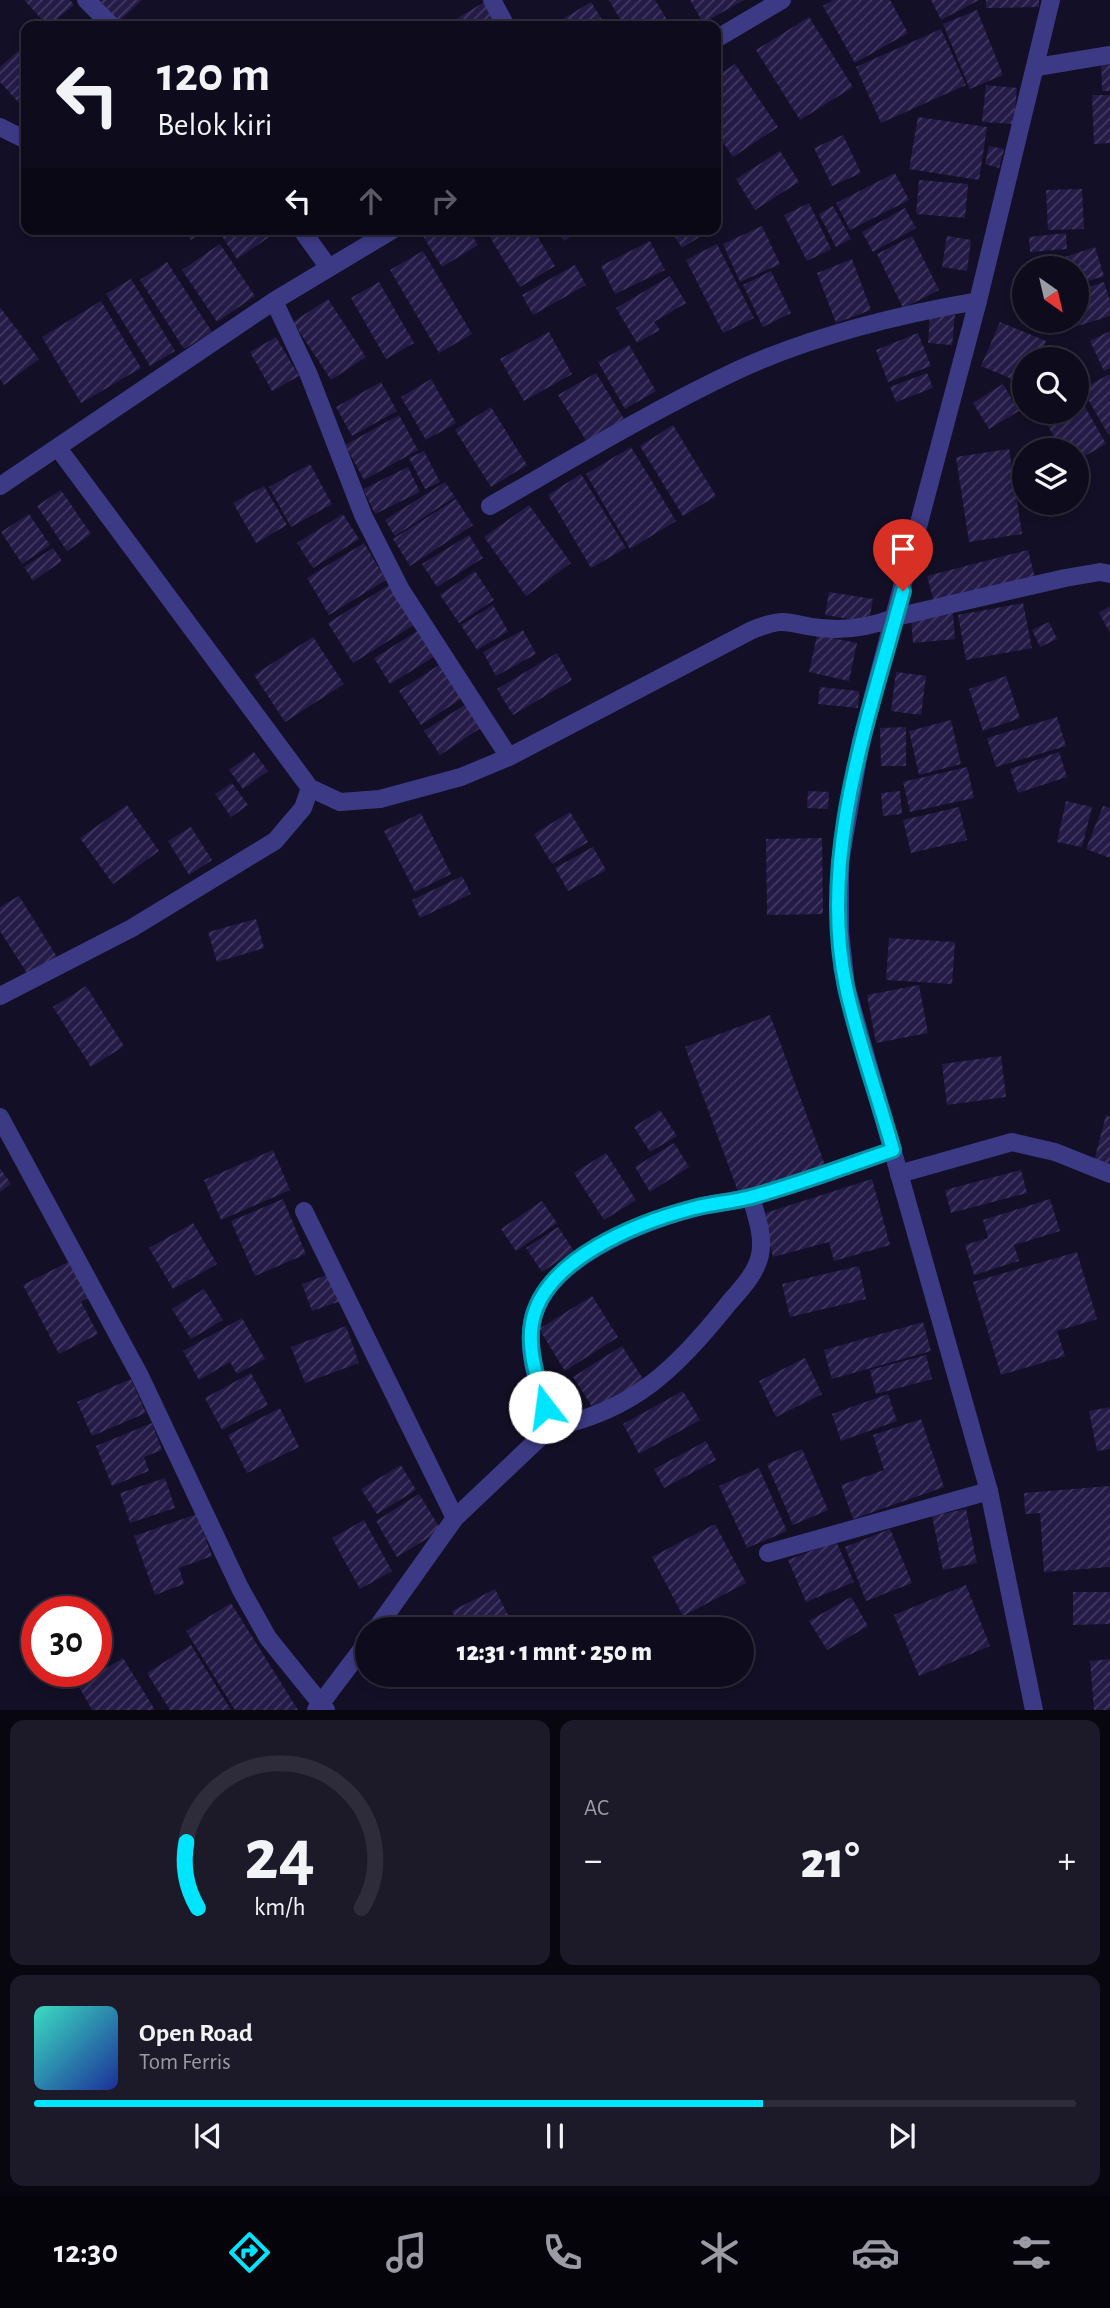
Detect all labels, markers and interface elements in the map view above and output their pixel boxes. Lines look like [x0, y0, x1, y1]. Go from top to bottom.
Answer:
icon: left [42, 49, 133, 140]
text: 120 m [157, 51, 270, 100]
text: Belok kiri [157, 109, 273, 141]
icon: left [279, 182, 317, 220]
icon: ahead [352, 182, 390, 220]
icon: right [425, 182, 463, 220]
north arrow [1012, 256, 1088, 332]
map controls [1012, 256, 1089, 515]
button: search [1012, 347, 1089, 424]
button: layers [1012, 438, 1089, 515]
pin [873, 519, 933, 591]
icon: arrive [884, 530, 922, 568]
position arrow [508, 1370, 582, 1444]
speed limit sign: 30 [21, 1596, 112, 1687]
text: 12:31 · 1 mnt · 250 m [457, 1639, 652, 1665]
text: AC [584, 1797, 609, 1820]
text: 24 [245, 1821, 315, 1894]
text: 21° [800, 1835, 860, 1887]
text: − [584, 1842, 602, 1880]
text: + [1058, 1842, 1076, 1880]
text: km/h [254, 1895, 306, 1920]
text: Open Road [139, 2020, 253, 2046]
text: Tom Ferris [139, 2051, 231, 2074]
icon: previous [189, 2117, 227, 2155]
icon: pause [536, 2117, 574, 2155]
icon: next [883, 2117, 921, 2155]
icon: directions [225, 2228, 274, 2277]
icon: music [382, 2228, 431, 2277]
icon: phone [538, 2228, 587, 2277]
icon: climate [695, 2228, 744, 2277]
icon: car [851, 2228, 900, 2277]
icon: filters [1007, 2228, 1056, 2277]
text: 12:30 [54, 2236, 118, 2268]

